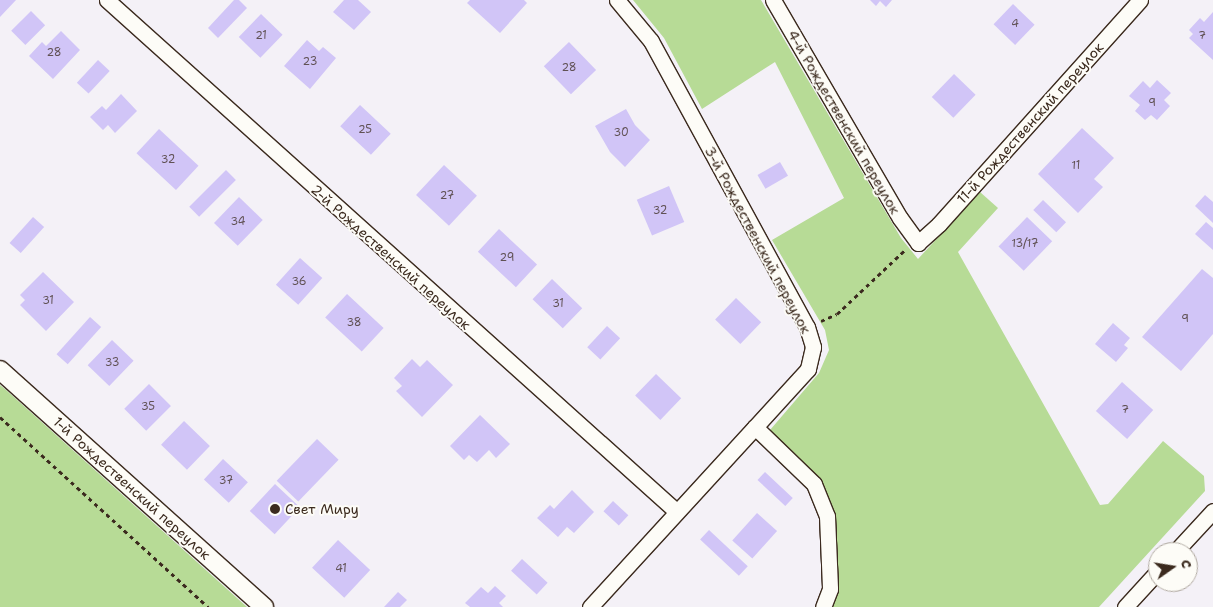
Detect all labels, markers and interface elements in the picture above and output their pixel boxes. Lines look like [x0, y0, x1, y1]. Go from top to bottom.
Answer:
house number: 4 [1011, 17, 1019, 31]
street label: 4-й Рождественский переулок [784, 27, 904, 217]
house number: 21 [255, 29, 267, 43]
house number: 7 [1198, 29, 1206, 43]
street label: 11-й Рождественский переулок [953, 39, 1107, 207]
house number: 28 [46, 46, 62, 60]
house number: 23 [303, 55, 317, 69]
house number: 28 [561, 61, 577, 75]
house number: 9 [1148, 96, 1156, 110]
house number: 25 [358, 123, 372, 137]
house number: 30 [613, 126, 629, 140]
street label: 3-й Рождественский переулок [701, 143, 815, 337]
house number: 32 [161, 153, 175, 167]
house number: 11 [1072, 159, 1080, 173]
street label: 2-й Рождественский переулок [308, 181, 474, 333]
house number: 27 [440, 189, 454, 203]
house number: 32 [653, 204, 667, 218]
house number: 34 [231, 215, 245, 229]
house number: 13/17 [1011, 237, 1039, 251]
house number: 29 [500, 251, 514, 265]
house number: 36 [291, 275, 307, 289]
house number: 31 [42, 294, 54, 308]
house number: 31 [552, 297, 564, 311]
house number: 9 [1181, 312, 1189, 326]
house number: 38 [346, 316, 362, 330]
house number: 33 [105, 356, 119, 370]
house number: 35 [141, 400, 155, 414]
house number: 7 [1121, 403, 1129, 417]
street label: 1-й Рождественский переулок [50, 413, 214, 563]
house number: 37 [219, 474, 233, 488]
place label: Свет Миру [285, 501, 359, 517]
marker: Свет Миру [269, 503, 281, 515]
north arrow [1148, 542, 1198, 592]
text: С [1177, 558, 1196, 570]
house number: 41 [335, 562, 347, 576]

